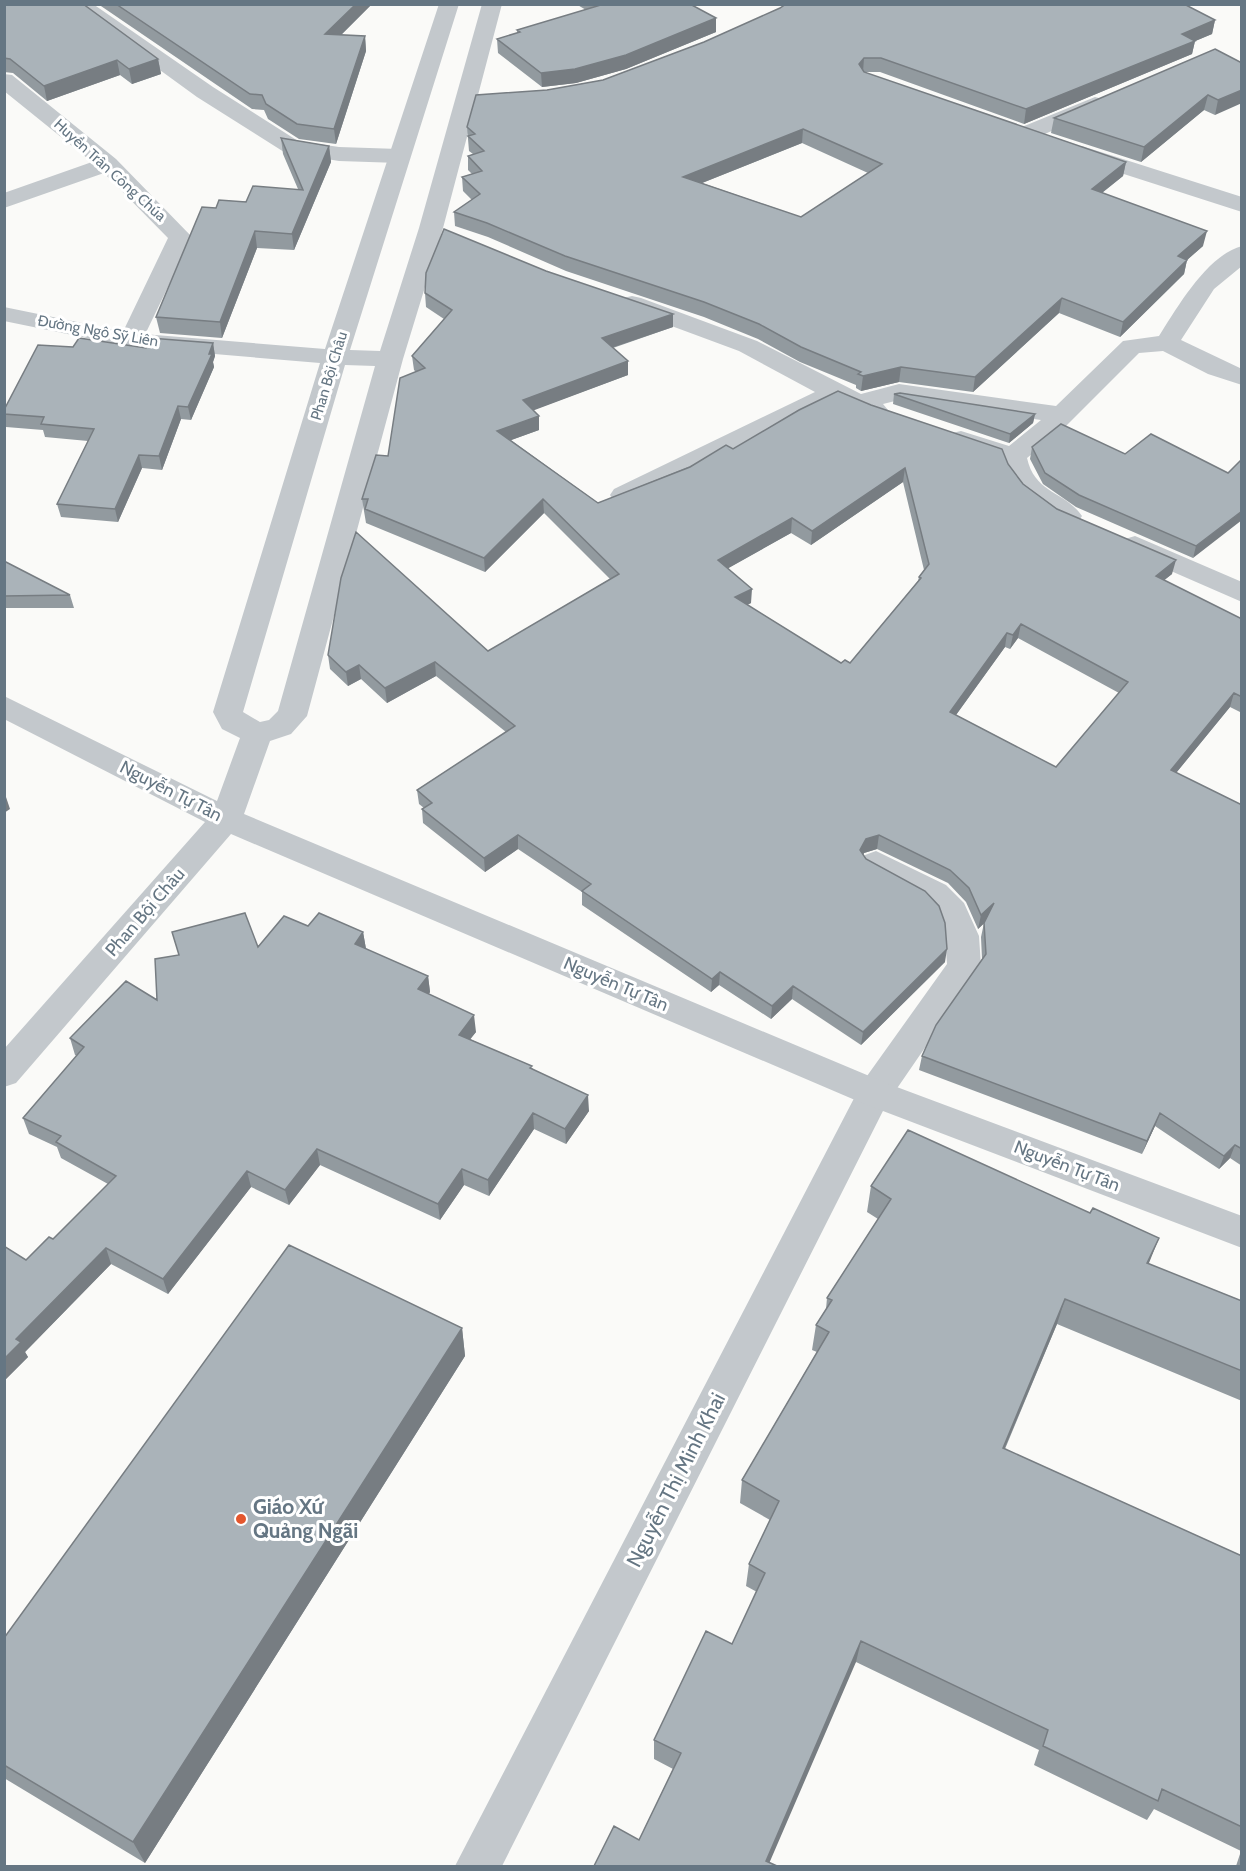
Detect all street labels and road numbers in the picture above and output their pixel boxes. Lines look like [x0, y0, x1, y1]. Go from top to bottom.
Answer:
street label: Huyền Trân Công Chúa [50, 115, 170, 226]
street label: Đường Ngô Sỹ Liên [36, 312, 160, 350]
street label: Phan Bội Châu [307, 329, 351, 423]
street label: Nguyễn Tự Tân [116, 756, 226, 826]
street label: Phan Bội Châu [101, 863, 189, 961]
street label: Nguyễn Tự Tân [560, 952, 672, 1016]
street label: Nguyễn Tự Tân [1011, 1136, 1123, 1196]
street label: Nguyễn Thị Minh Khai [621, 1389, 730, 1571]

